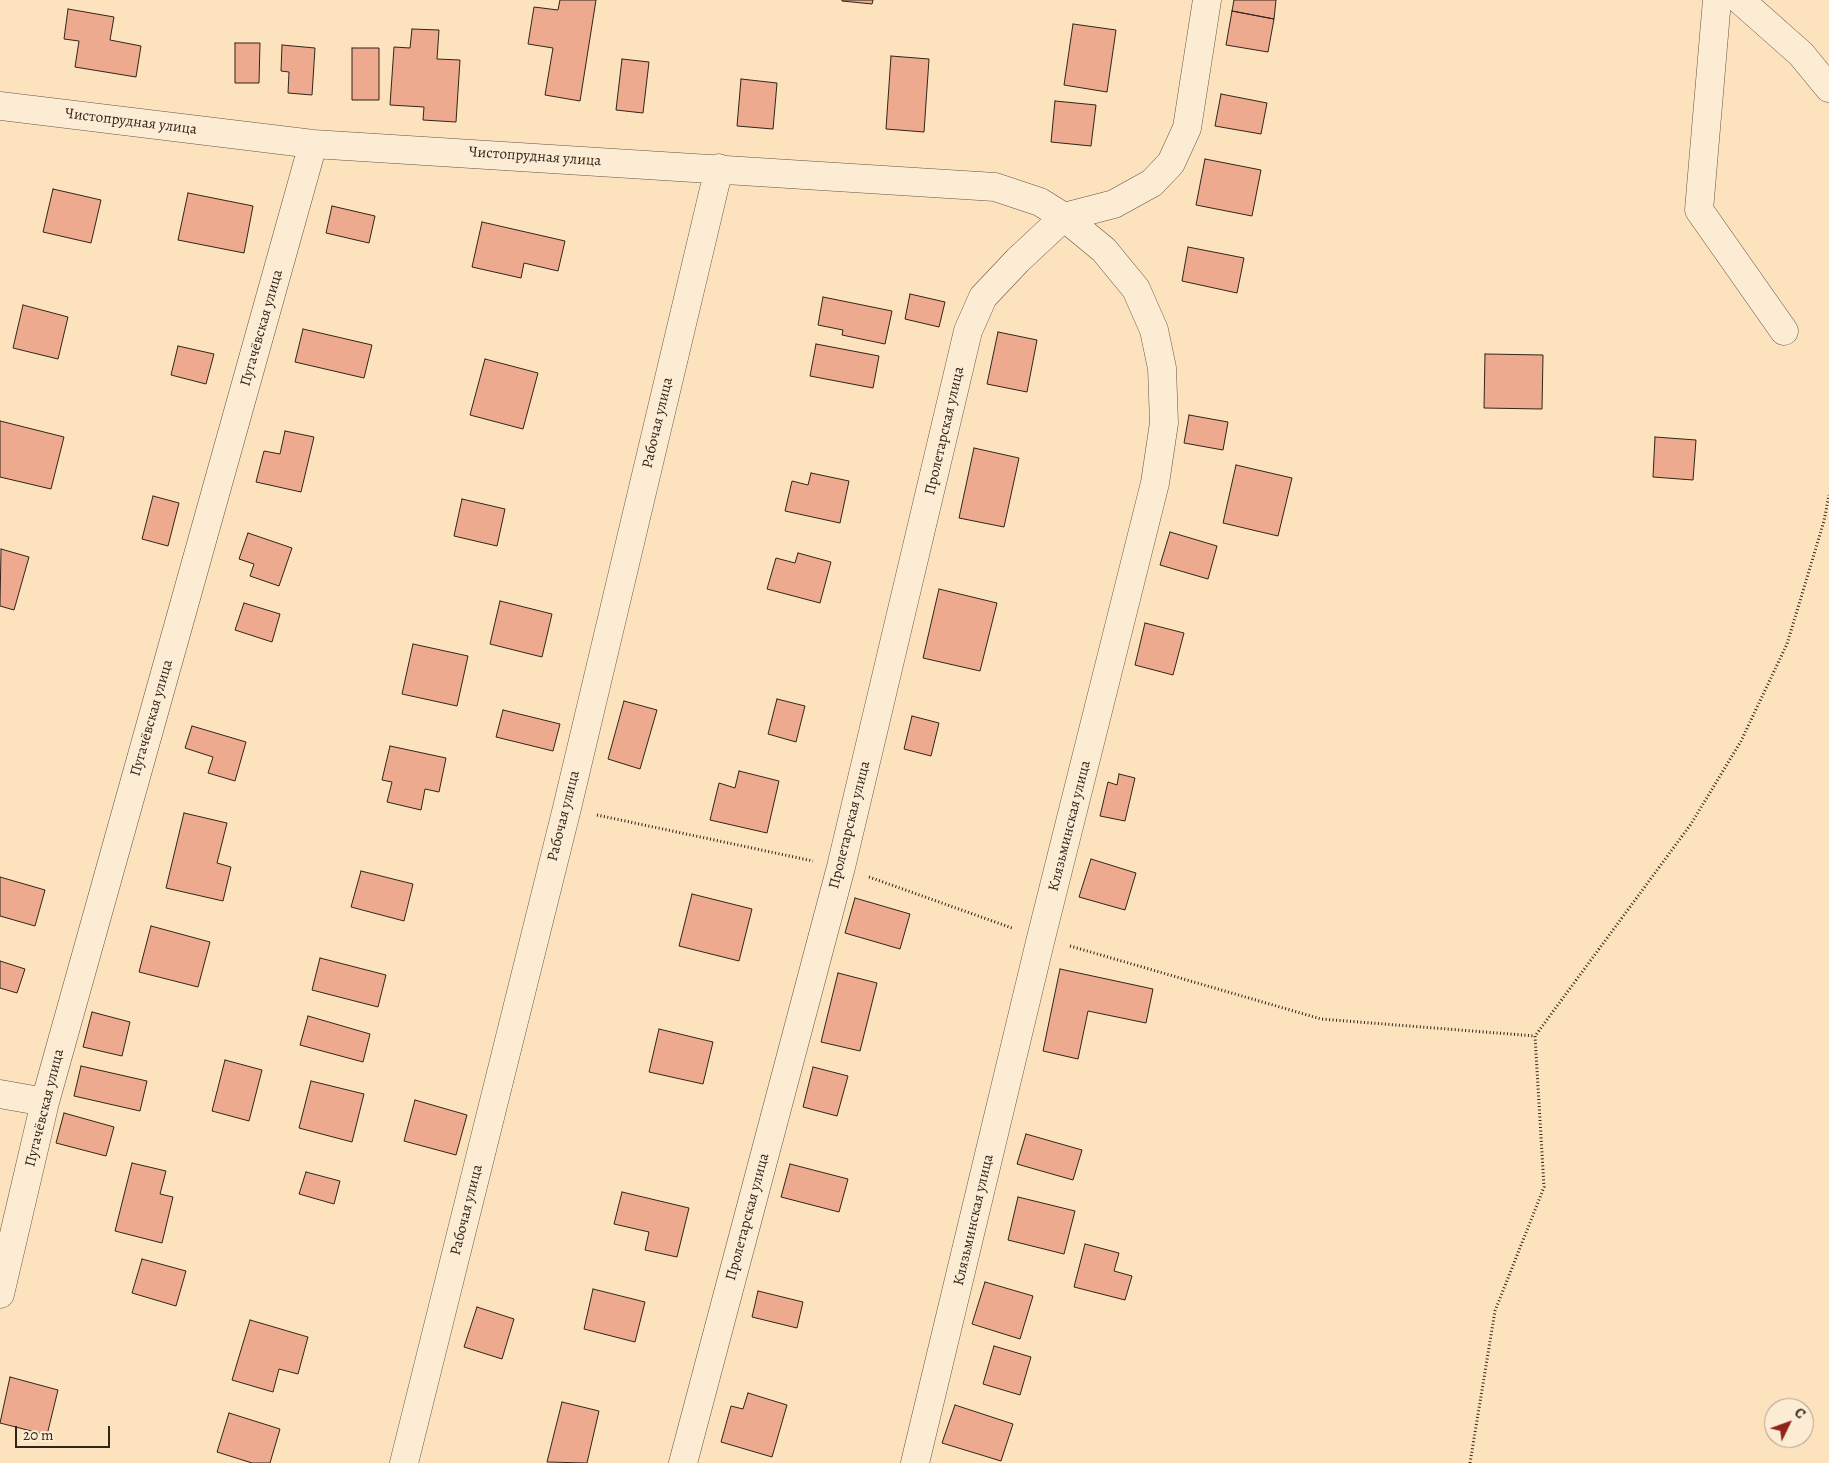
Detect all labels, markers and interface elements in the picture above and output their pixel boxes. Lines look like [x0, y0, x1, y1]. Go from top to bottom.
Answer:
street label: Чистопрудная улица [64, 105, 198, 139]
street label: Чистопрудная улица [468, 143, 602, 171]
street label: Пугачёвская улица [237, 267, 287, 389]
street label: Пролетарская улица [921, 365, 969, 497]
street label: Рабочая улица [639, 376, 677, 470]
street label: Пугачёвская улица [127, 657, 177, 779]
street label: Пролетарская улица [825, 759, 875, 891]
street label: Клязьминская улица [1045, 759, 1095, 893]
street label: Рабочая улица [544, 769, 584, 863]
street label: Пугачёвская улица [22, 1047, 68, 1169]
street label: Пролетарская улица [722, 1151, 774, 1283]
street label: Клязьминская улица [950, 1153, 998, 1287]
street label: Рабочая улица [447, 1163, 487, 1257]
north arrow [1764, 1398, 1814, 1448]
text: С [1790, 1404, 1810, 1423]
scale bar [18, 1416, 112, 1448]
text: 20 m [23, 1425, 54, 1445]

